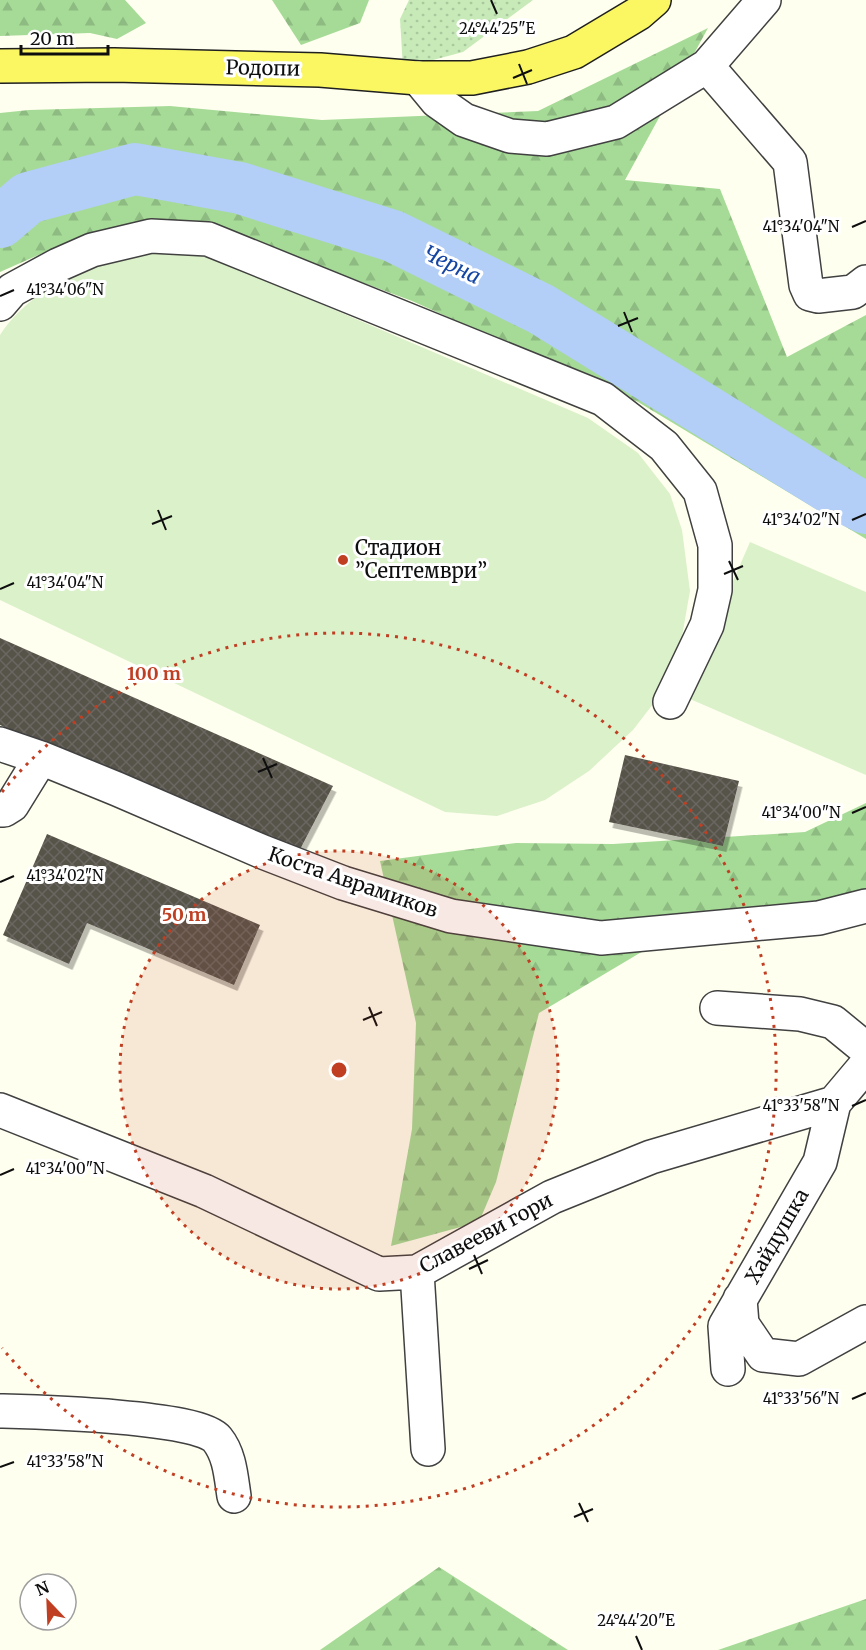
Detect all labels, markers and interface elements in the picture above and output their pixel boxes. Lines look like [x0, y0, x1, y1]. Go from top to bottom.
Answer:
scale bar [21, 18, 108, 56]
text: 24°44'25"E [459, 19, 535, 38]
text: 20 m [30, 27, 74, 50]
street label: Родопи [225, 54, 301, 81]
text: 41°34'04"N [763, 217, 840, 236]
water label: Черна [419, 239, 485, 290]
text: 41°34'06"N [26, 280, 104, 299]
text: 41°34'02"N [762, 510, 840, 529]
place label: Стадион ”Септември” [355, 535, 487, 583]
marker: Стадион ”Септември” [336, 553, 350, 567]
text: 41°34'04"N [27, 573, 104, 592]
text: 100 m [127, 662, 181, 685]
text: 41°34'00"N [761, 803, 841, 822]
street label: Коста Аврамиков [265, 841, 442, 922]
text: 41°34'02"N [26, 866, 104, 885]
text: 50 m [162, 903, 206, 926]
centre of rings [329, 1060, 349, 1080]
text: 41°33'58"N [763, 1096, 840, 1115]
text: 41°34'00"N [25, 1159, 105, 1178]
street label: Хайдушка [739, 1184, 814, 1288]
street label: Славееви гори [415, 1187, 557, 1278]
text: 41°33'56"N [763, 1389, 840, 1408]
text: 41°33'58"N [27, 1452, 104, 1471]
north arrow [18, 1572, 78, 1632]
text: N [32, 1576, 52, 1600]
text: 24°44'20"E [597, 1611, 675, 1630]

